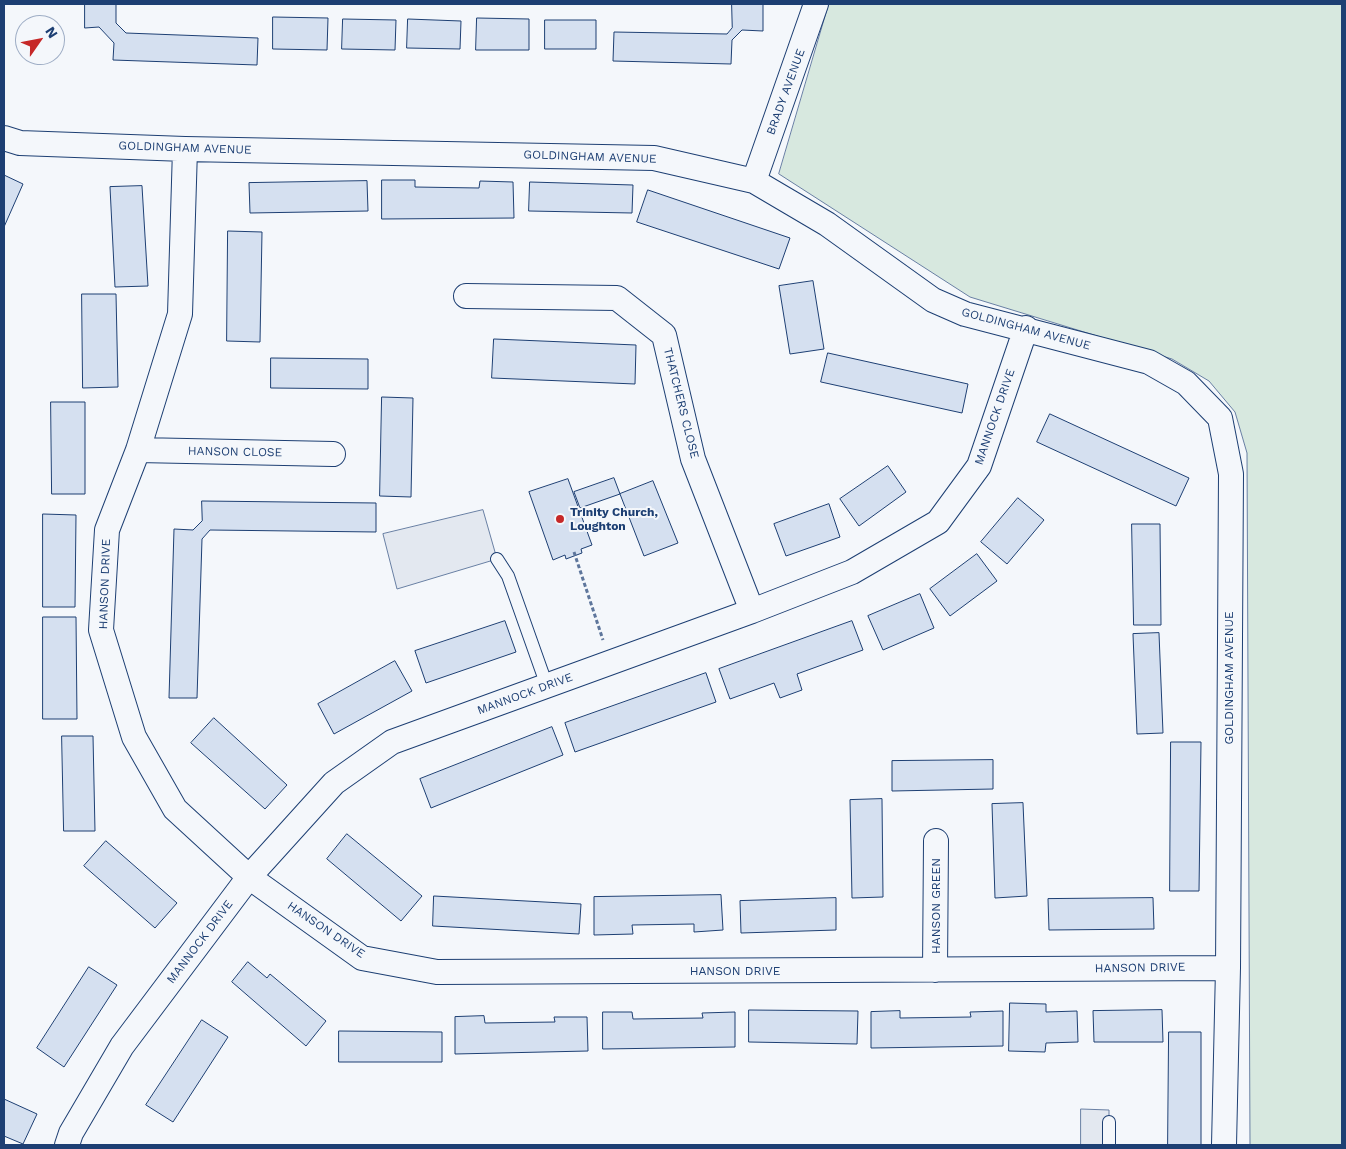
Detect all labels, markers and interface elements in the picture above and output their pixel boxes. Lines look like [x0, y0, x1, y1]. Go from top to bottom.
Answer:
north arrow [15, 15, 65, 65]
text: N [42, 24, 61, 41]
street label: BRADY AVENUE [764, 47, 808, 137]
street label: GOLDINGHAM AVENUE [118, 138, 252, 158]
street label: GOLDINGHAM AVENUE [523, 147, 657, 167]
street label: GOLDINGHAM AVENUE [960, 305, 1092, 353]
street label: THATCHERS CLOSE [660, 346, 702, 460]
street label: MANNOCK DRIVE [972, 367, 1018, 467]
street label: HANSON CLOSE [188, 444, 282, 460]
place label: Trinity Church, Loughton [570, 505, 658, 533]
marker: Trinity Church, Loughton [554, 513, 566, 525]
street label: HANSON DRIVE [96, 538, 114, 630]
street label: GOLDINGHAM AVENUE [1222, 611, 1236, 745]
street label: MANNOCK DRIVE [475, 670, 575, 718]
street label: HANSON GREEN [929, 858, 943, 954]
street label: MANNOCK DRIVE [164, 898, 236, 986]
street label: HANSON DRIVE [284, 899, 368, 961]
street label: HANSON DRIVE [1095, 960, 1185, 976]
street label: HANSON DRIVE [690, 964, 780, 978]

